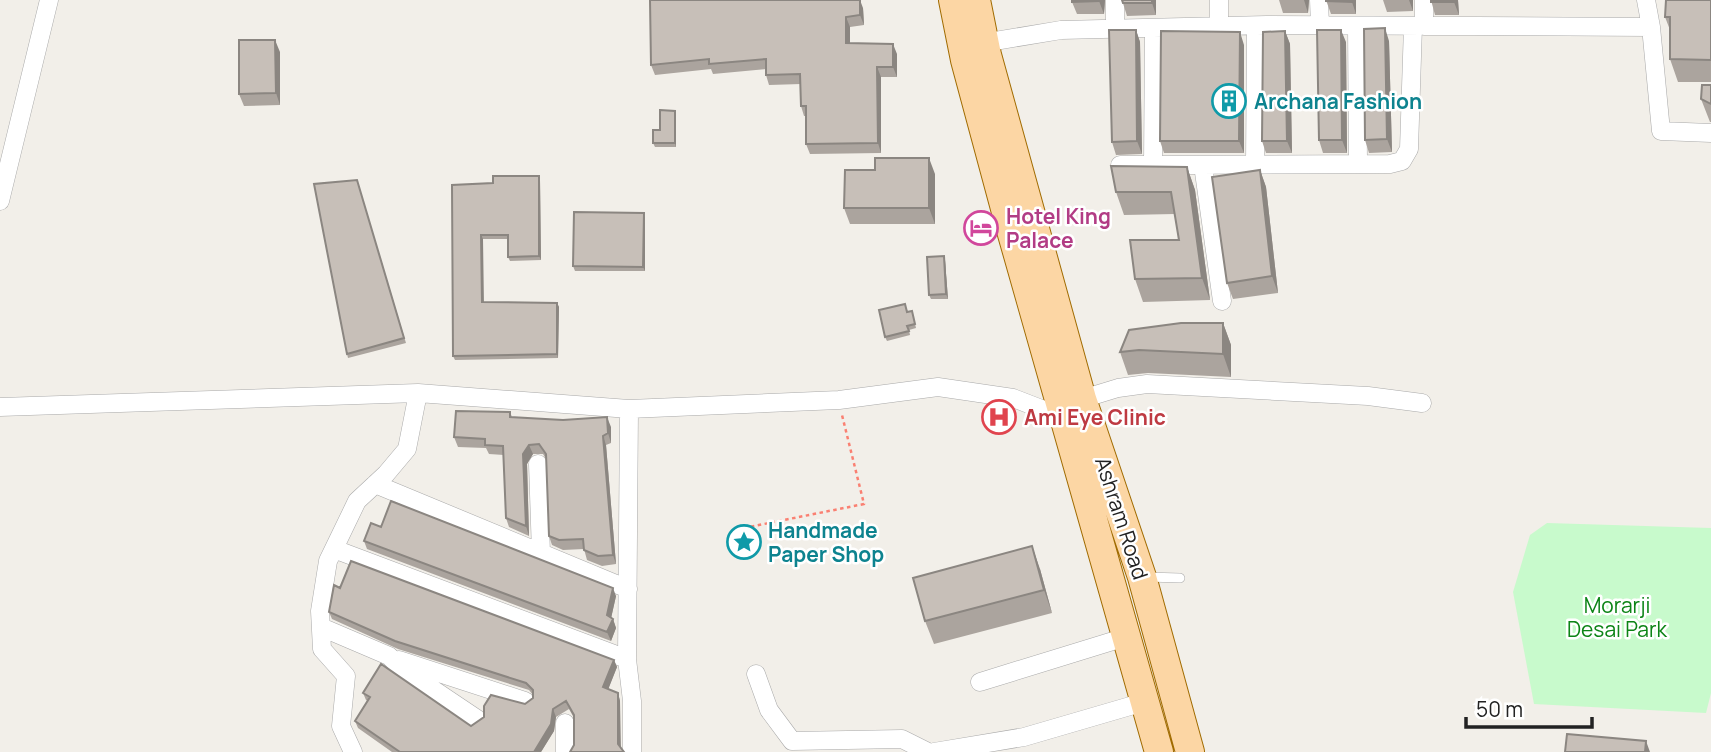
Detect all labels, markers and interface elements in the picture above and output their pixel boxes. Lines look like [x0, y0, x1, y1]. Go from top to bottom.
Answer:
building icon: Archana Fashion [1210, 82, 1248, 120]
place label: Archana Fashion [1254, 87, 1422, 115]
place label: Hotel King Palace [1006, 202, 1111, 254]
hotel icon: Hotel King Palace [962, 209, 1000, 247]
hospital icon: Ami Eye Clinic [980, 398, 1018, 436]
place label: Ami Eye Clinic [1024, 403, 1166, 431]
street label: Ashram Road [1089, 453, 1155, 583]
place label: Handmade Paper Shop [768, 516, 884, 568]
place icon: Handmade Paper Shop [725, 523, 763, 561]
park label: Morarji Desai Park [1567, 591, 1668, 643]
scale bar [1466, 686, 1592, 730]
text: 50 m [1476, 695, 1523, 723]

